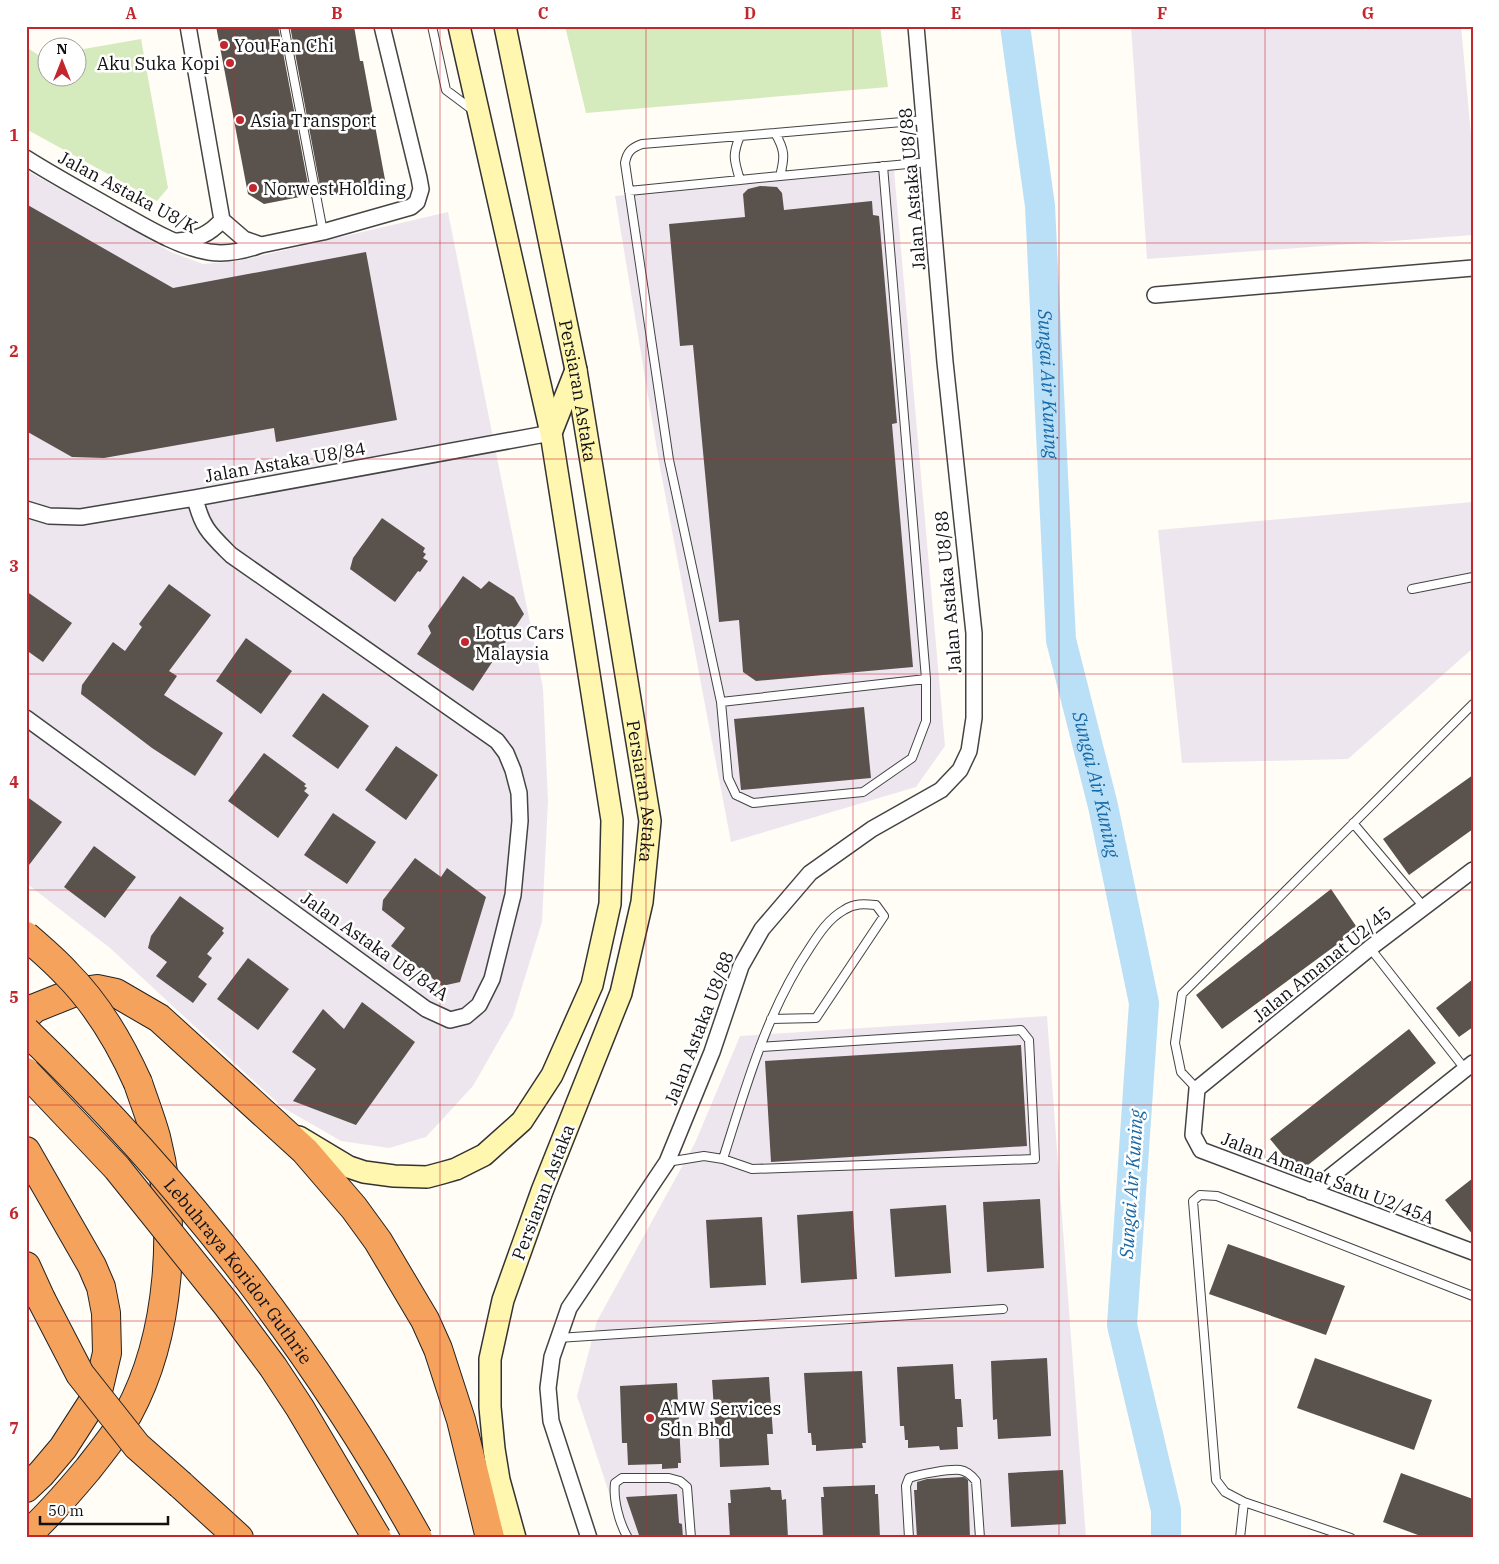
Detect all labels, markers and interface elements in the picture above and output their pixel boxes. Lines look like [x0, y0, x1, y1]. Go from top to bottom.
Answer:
text: A [125, 3, 137, 23]
text: B [331, 3, 343, 23]
text: C [538, 3, 548, 23]
text: D [744, 3, 756, 23]
text: E [951, 3, 961, 23]
text: F [1157, 3, 1167, 23]
text: G [1362, 3, 1374, 23]
place label: You Fan Chi [234, 34, 335, 57]
north arrow [38, 38, 88, 88]
marker: You Fan Chi [218, 39, 230, 51]
text: N [56, 40, 68, 58]
place label: Aku Suka Kopi [97, 52, 220, 75]
marker: Aku Suka Kopi [224, 57, 236, 69]
street label: Jalan Astaka U8/88 [893, 107, 931, 271]
place label: Asia Transport [250, 109, 376, 132]
marker: Asia Transport [234, 114, 246, 126]
text: 1 [9, 125, 19, 145]
street label: Jalan Astaka U8/K [55, 146, 202, 238]
place label: Norwest Holding [263, 177, 406, 200]
marker: Norwest Holding [247, 182, 259, 194]
water label: Sungai Air Kuning [1033, 308, 1064, 461]
street label: Persiaran Astaka [554, 318, 602, 464]
text: 2 [9, 341, 19, 361]
street label: Jalan Astaka U8/84 [203, 437, 367, 487]
street label: Jalan Astaka U8/88 [929, 510, 967, 674]
text: 3 [9, 556, 19, 576]
place label: Lotus Cars Malaysia [475, 621, 564, 665]
marker: Lotus Cars Malaysia [459, 636, 471, 648]
water label: Sungai Air Kuning [1067, 708, 1126, 861]
street label: Persiaran Astaka [622, 718, 662, 864]
text: 4 [9, 772, 19, 792]
street label: Jalan Astaka U8/84A [297, 886, 454, 1006]
street label: Jalan Amanat U2/45 [1248, 901, 1396, 1027]
street label: Jalan Astaka U8/88 [659, 948, 739, 1108]
text: 5 [9, 987, 19, 1007]
water label: Sungai Air Kuning [1114, 1107, 1148, 1261]
street label: Persiaran Astaka [506, 1121, 580, 1263]
street label: Jalan Amanat Satu U2/45A [1218, 1127, 1438, 1230]
street label: Lebuhraya Koridor Guthrie [159, 1173, 318, 1368]
text: 6 [9, 1203, 19, 1223]
place label: AMW Services Sdn Bhd [660, 1397, 781, 1441]
marker: AMW Services Sdn Bhd [644, 1412, 656, 1424]
text: 7 [9, 1418, 19, 1438]
scale bar [40, 1494, 168, 1526]
text: 50 m [48, 1501, 84, 1520]

